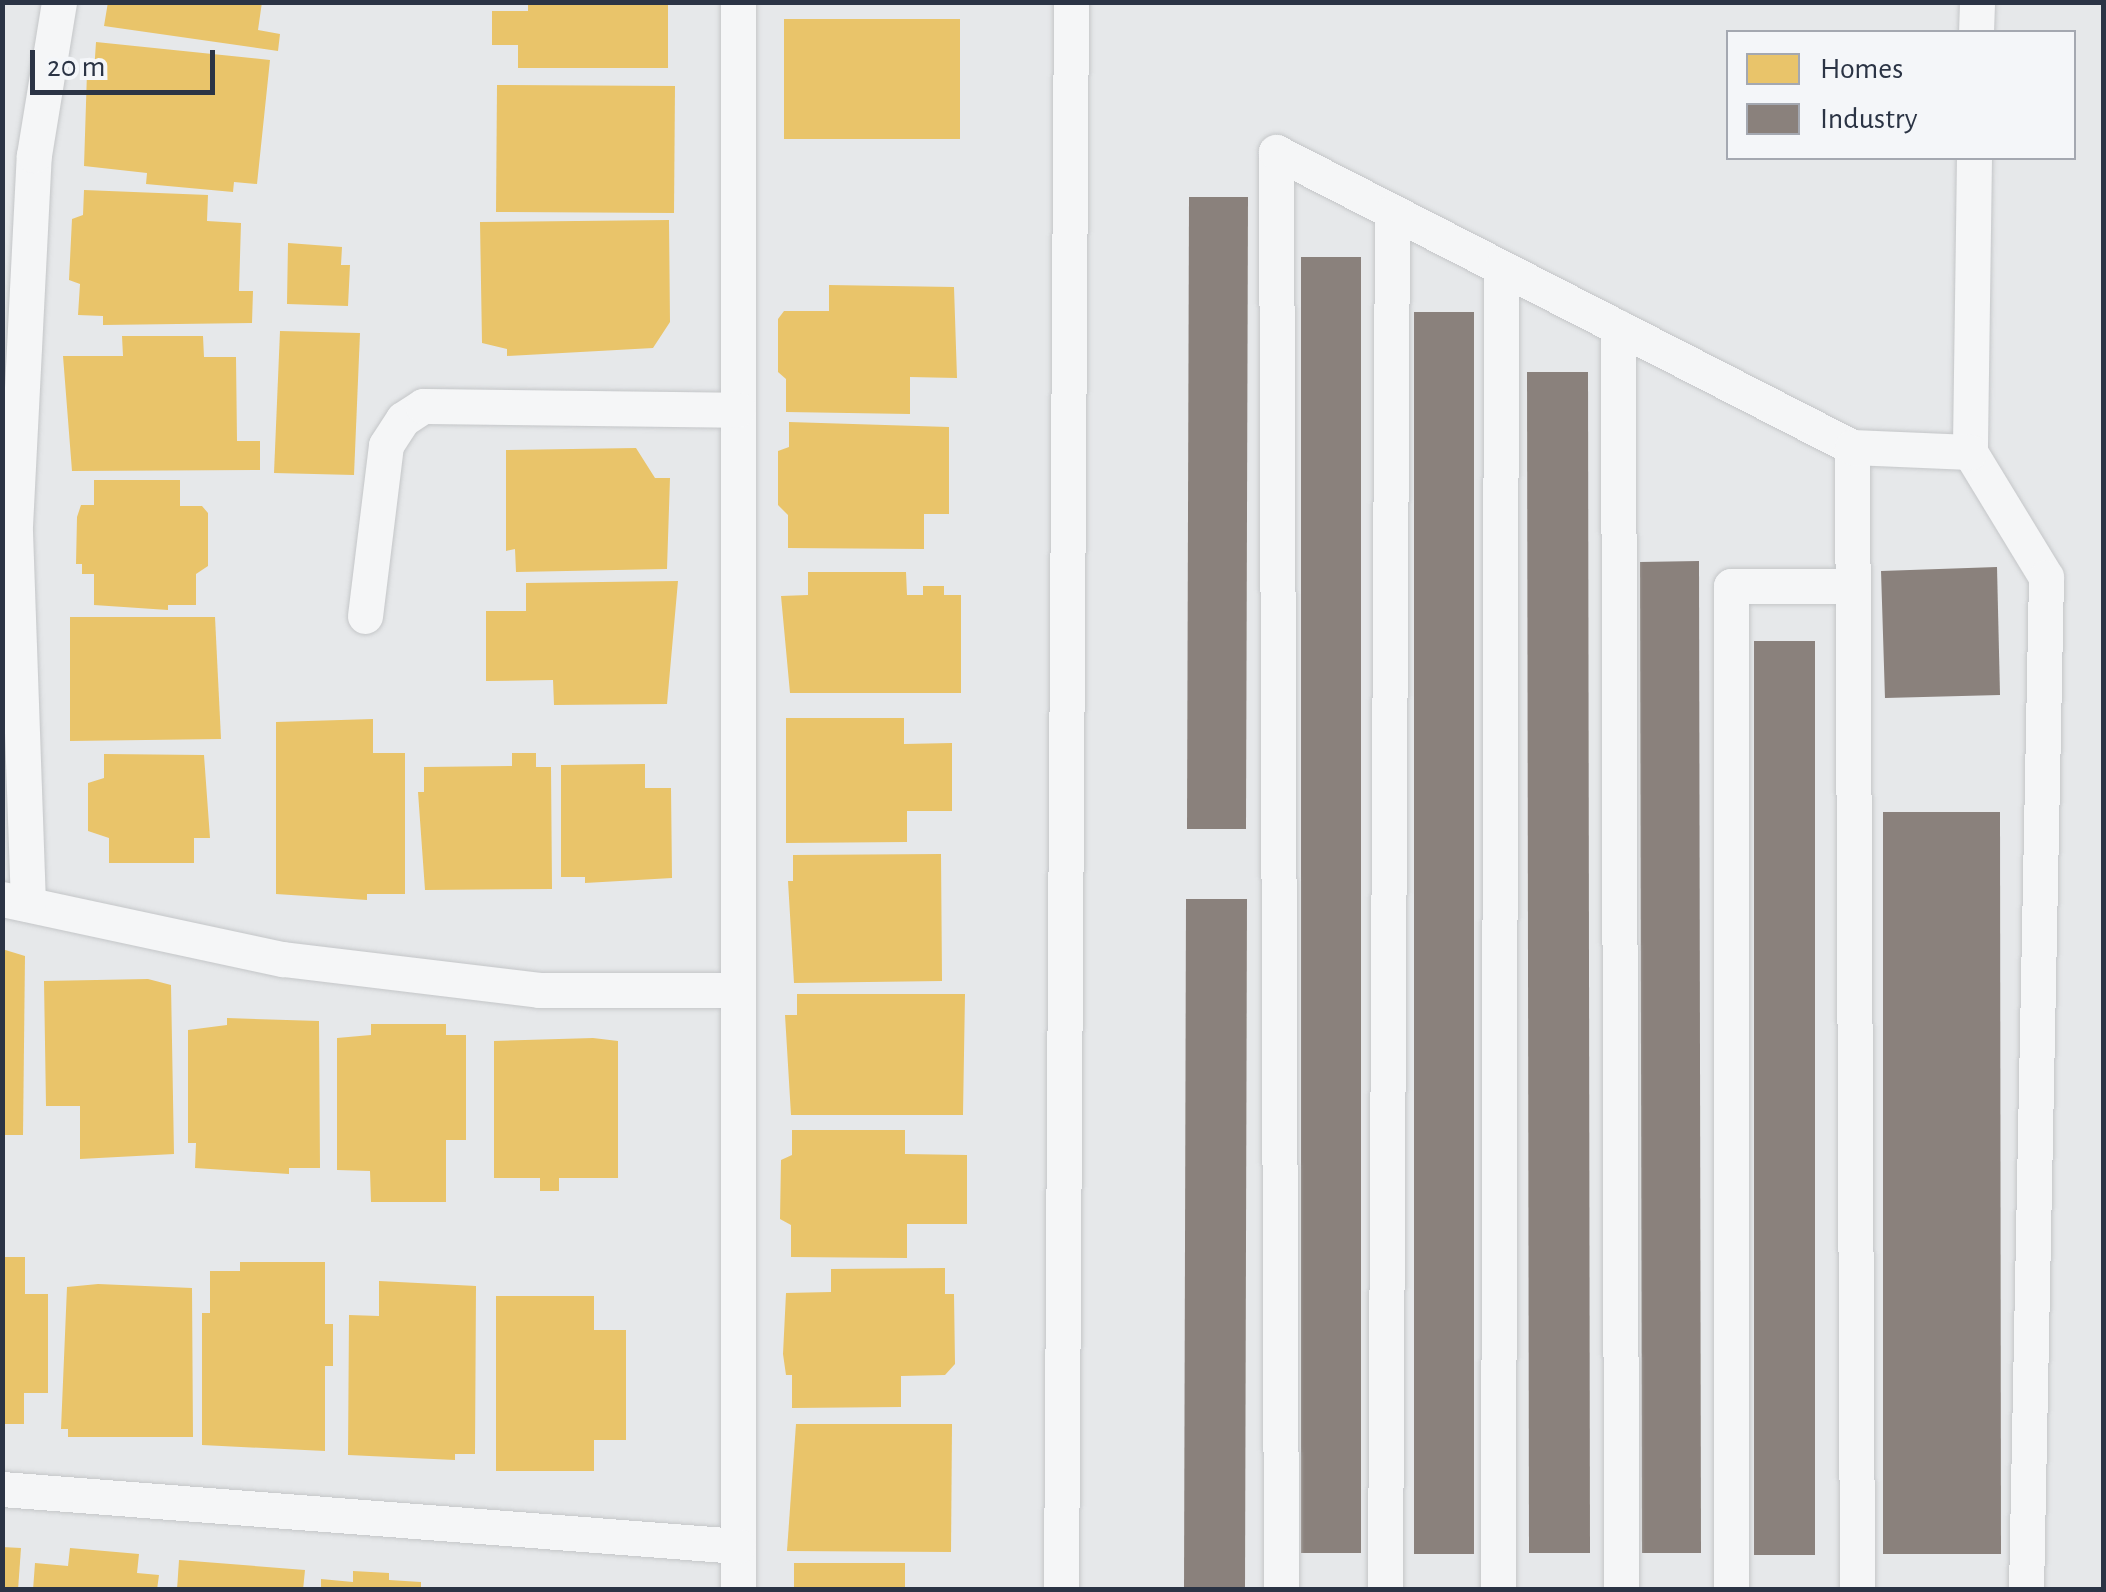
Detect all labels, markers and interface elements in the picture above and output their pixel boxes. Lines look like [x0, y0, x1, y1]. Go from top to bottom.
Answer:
scale bar [35, 30, 220, 92]
legend [1726, 30, 2076, 160]
text: 20 m [47, 52, 105, 82]
text: Homes [1820, 54, 1903, 84]
text: Industry [1820, 104, 1918, 134]

